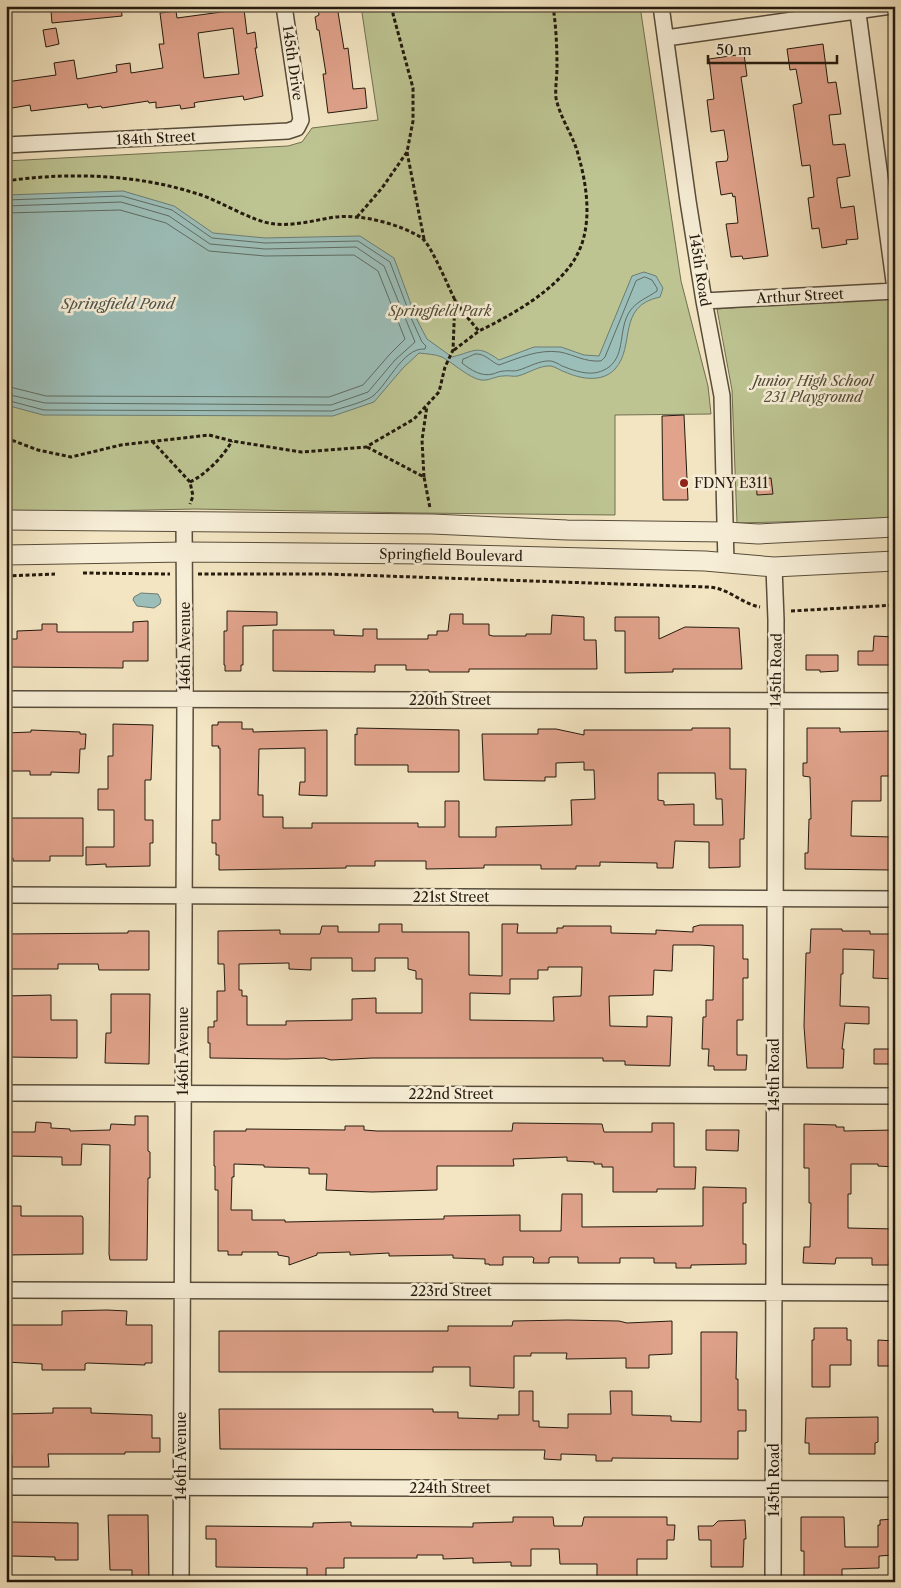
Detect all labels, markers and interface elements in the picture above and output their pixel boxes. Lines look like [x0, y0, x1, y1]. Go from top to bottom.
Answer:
street label: 145th Drive [279, 24, 307, 102]
scale bar [708, 32, 837, 64]
text: 50 m [716, 40, 752, 59]
street label: 184th Street [116, 127, 196, 149]
street label: 145th Road [685, 232, 715, 308]
street label: Arthur Street [755, 285, 844, 307]
water label: Springfield Pond [60, 294, 177, 313]
park label: Springfield Park [387, 302, 492, 320]
park label: Junior High School 231 Playground [749, 372, 875, 406]
place label: FDNY E311 [694, 474, 768, 492]
marker: FDNY E311 [678, 477, 690, 489]
street label: Springfield Boulevard [379, 545, 524, 565]
street label: 146th Avenue [176, 601, 194, 690]
street label: 145th Road [766, 633, 786, 707]
street label: 220th Street [409, 691, 491, 709]
street label: 221st Street [413, 888, 489, 906]
street label: 146th Avenue [174, 1006, 192, 1095]
street label: 145th Road [765, 1038, 783, 1112]
street label: 222nd Street [409, 1085, 493, 1103]
street label: 223rd Street [410, 1282, 492, 1300]
street label: 146th Avenue [172, 1411, 190, 1500]
street label: 145th Road [765, 1443, 783, 1517]
street label: 224th Street [409, 1479, 491, 1497]

